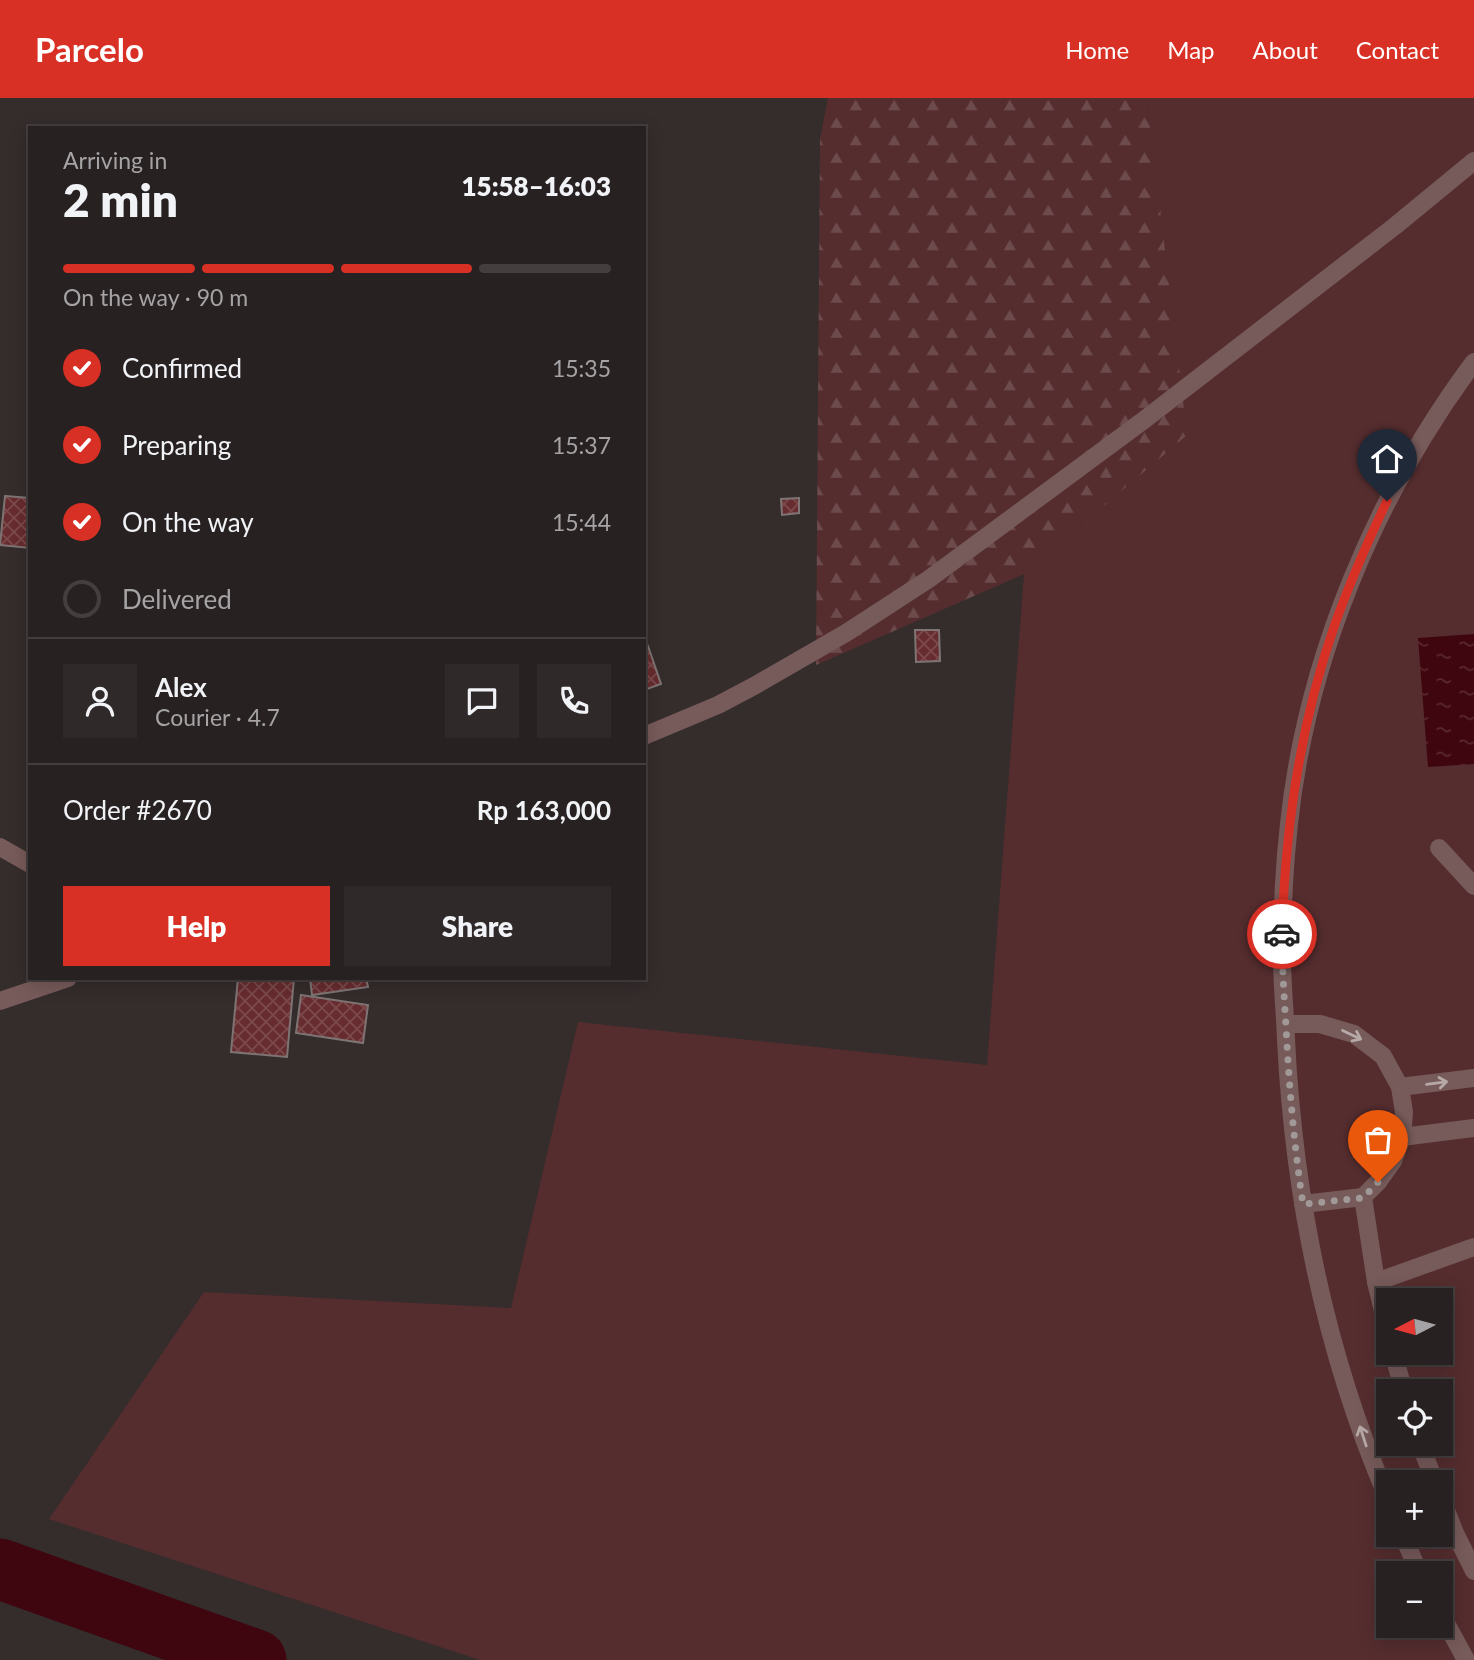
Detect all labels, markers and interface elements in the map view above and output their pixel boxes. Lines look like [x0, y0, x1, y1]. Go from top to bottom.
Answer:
text: Parcelo [35, 29, 144, 69]
text: Home [1065, 35, 1129, 64]
text: Map [1167, 35, 1215, 64]
text: About [1253, 35, 1318, 64]
text: Contact [1356, 35, 1439, 64]
text: Arriving in [63, 146, 167, 174]
text: 15:58–16:03 [461, 170, 611, 202]
text: 2 min [63, 172, 178, 227]
text: On the way · 90 m [63, 283, 248, 311]
icon: check [63, 349, 101, 387]
text: Confirmed [122, 352, 242, 384]
text: 15:35 [552, 354, 611, 382]
icon: check [63, 426, 101, 464]
text: Preparing [122, 429, 231, 461]
pin [1357, 429, 1417, 501]
text: 15:37 [552, 431, 611, 459]
icon: home [1368, 440, 1406, 478]
icon: check [63, 503, 101, 541]
text: On the way [122, 506, 254, 538]
text: 15:44 [552, 508, 611, 536]
text: Delivered [122, 583, 232, 615]
button: person [63, 664, 137, 738]
button: chat [445, 664, 519, 738]
button: phone [537, 664, 611, 738]
text: Alex [155, 671, 207, 703]
text: Courier · 4.7 [155, 703, 280, 731]
text: Order #2670 [63, 794, 212, 826]
text: Rp 163,000 [477, 794, 611, 826]
button: Help [63, 886, 330, 966]
button: Share [344, 886, 611, 966]
courier [1247, 899, 1317, 969]
icon: car [1263, 915, 1301, 953]
one-way arrow [1341, 1029, 1362, 1042]
one-way arrow [1425, 1076, 1448, 1089]
pin [1348, 1110, 1408, 1182]
icon: bag [1359, 1121, 1397, 1159]
north arrow [1376, 1288, 1452, 1365]
map controls [1376, 1288, 1453, 1638]
button: locate [1376, 1379, 1453, 1456]
one-way arrow [1356, 1425, 1369, 1447]
button: + [1376, 1470, 1453, 1547]
button: − [1376, 1561, 1453, 1638]

